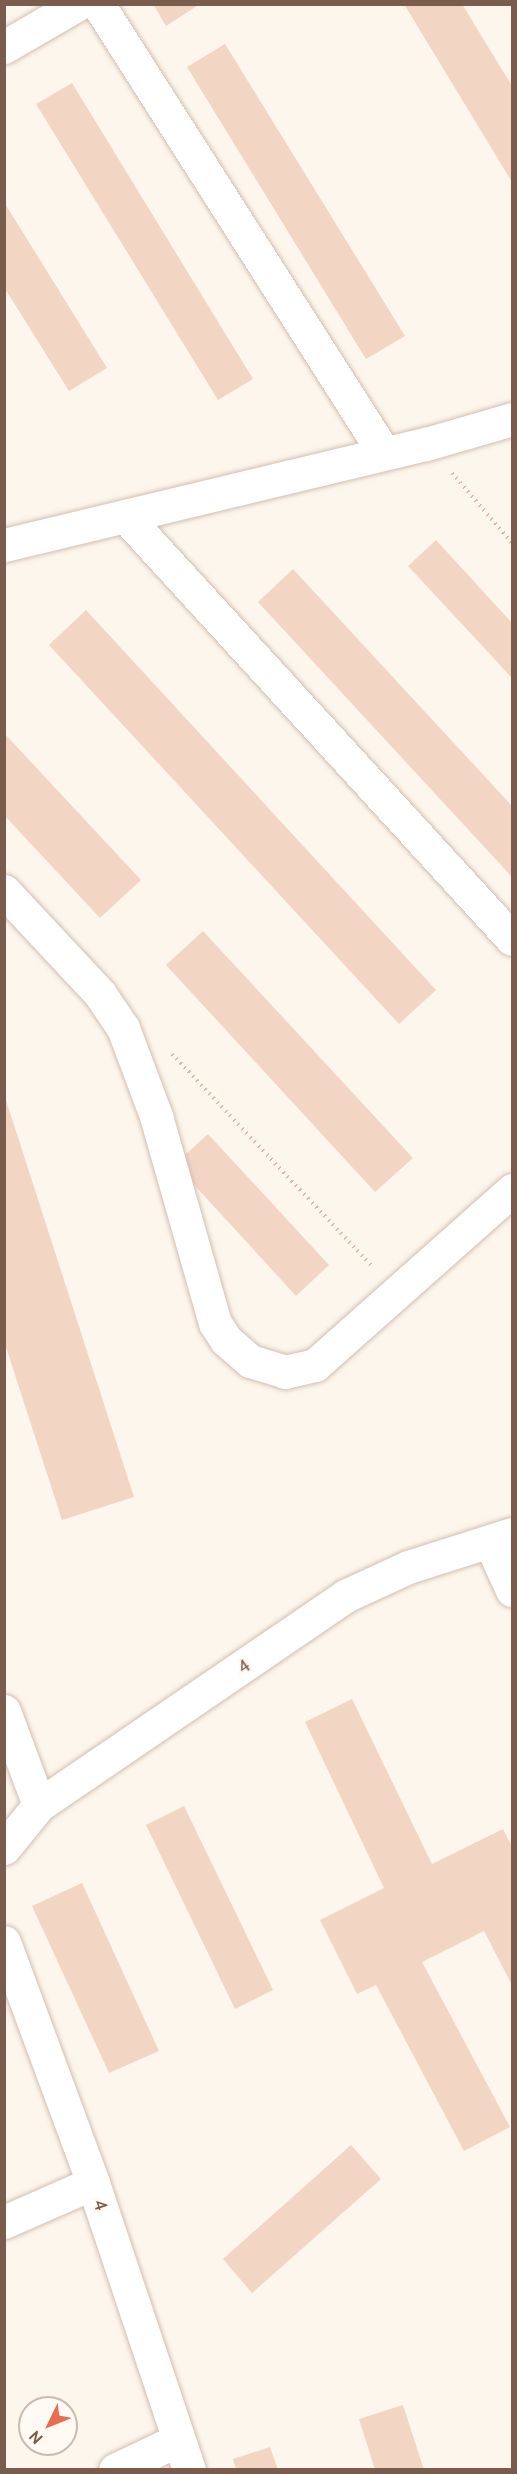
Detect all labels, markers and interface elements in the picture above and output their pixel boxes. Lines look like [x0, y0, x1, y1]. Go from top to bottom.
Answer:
street label: 4 [234, 1655, 254, 1679]
street label: 4 [88, 2197, 112, 2213]
north arrow [18, 2396, 78, 2456]
text: N [25, 2427, 47, 2448]

